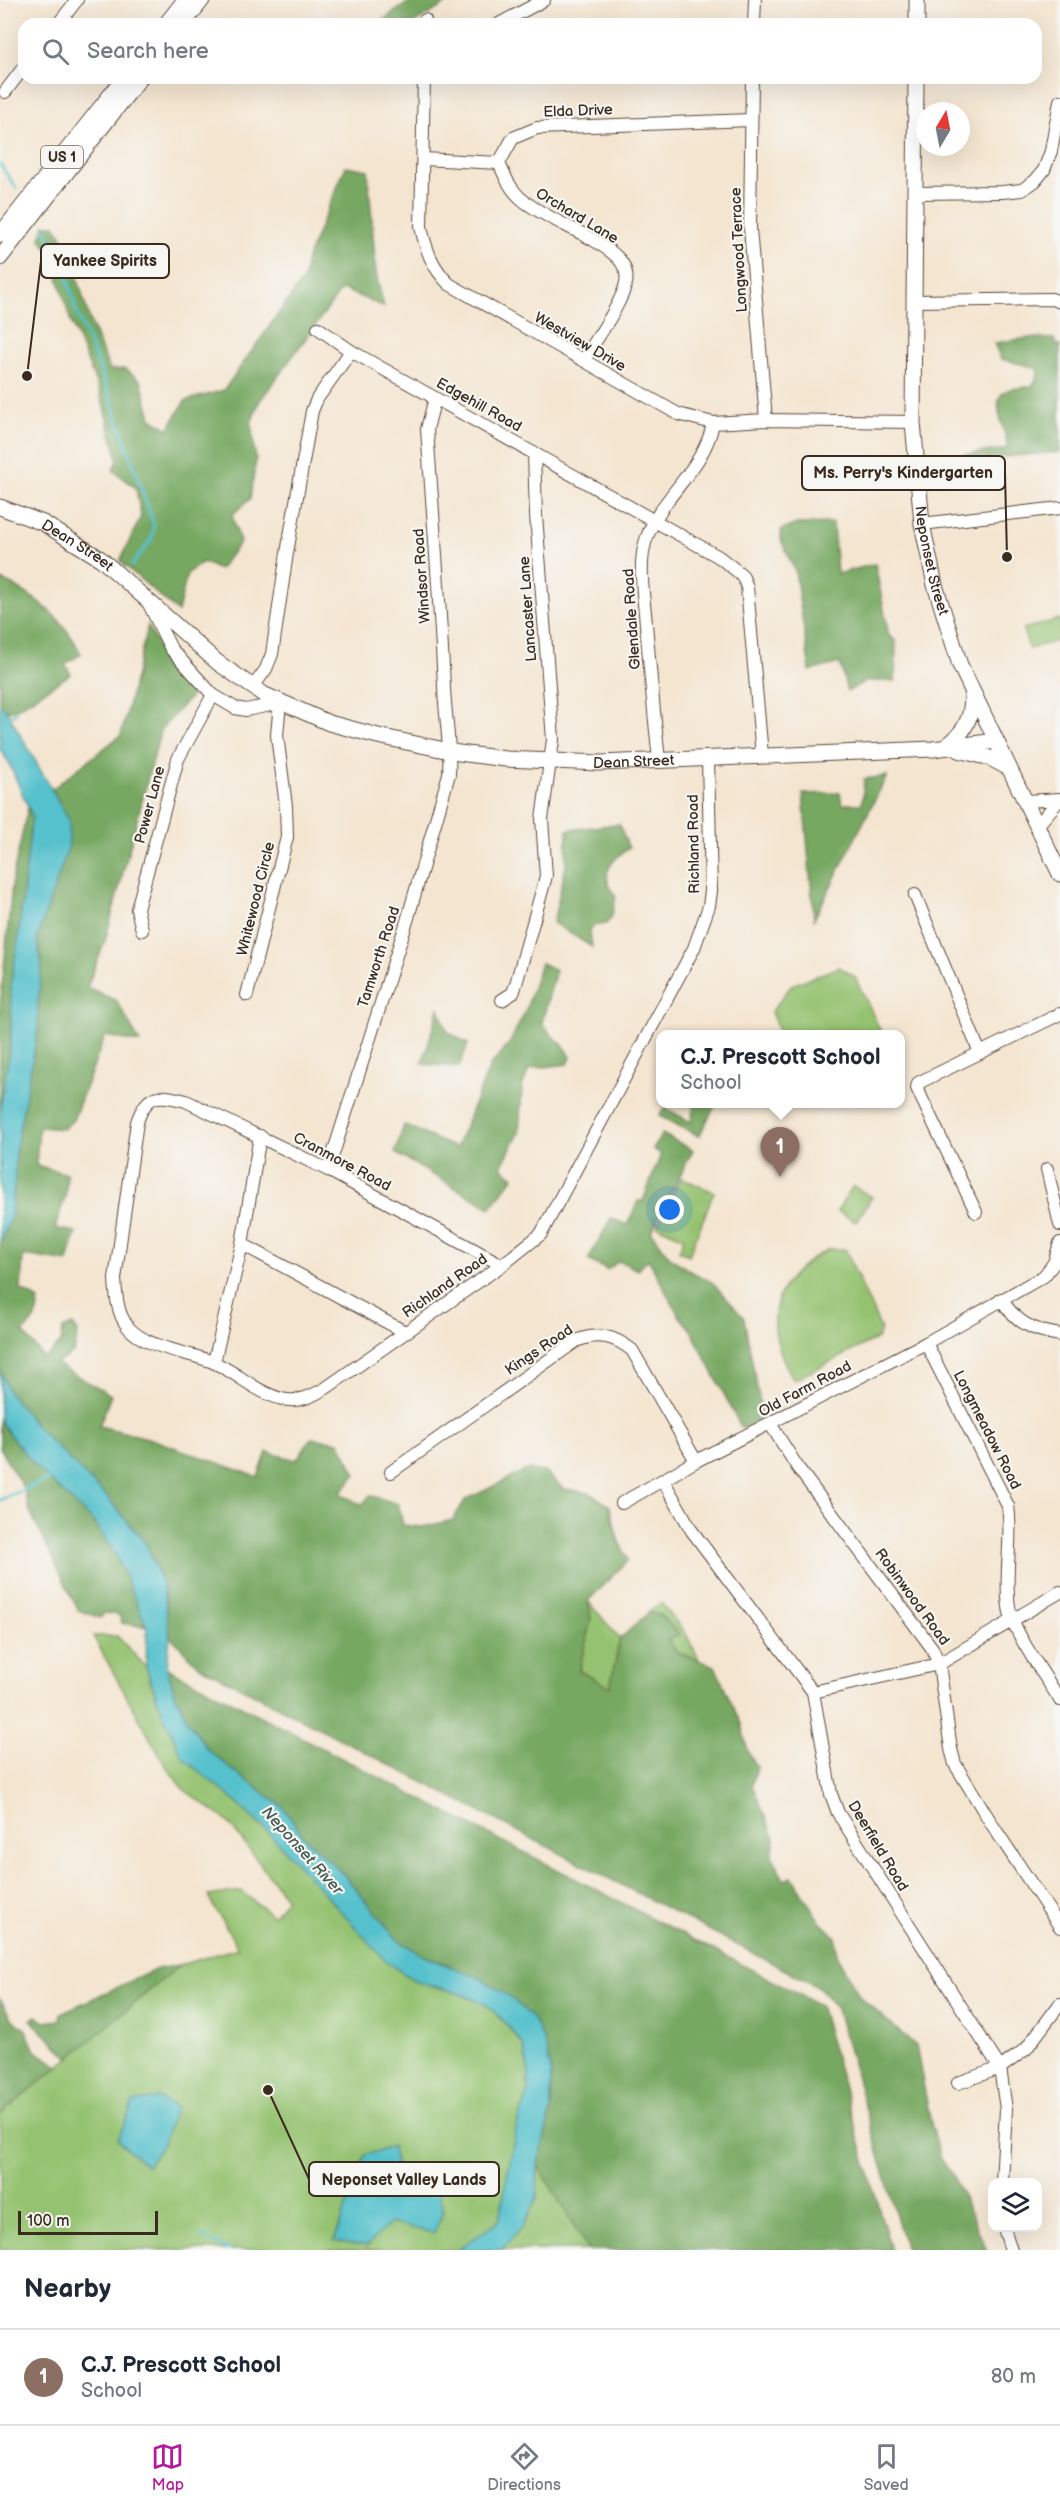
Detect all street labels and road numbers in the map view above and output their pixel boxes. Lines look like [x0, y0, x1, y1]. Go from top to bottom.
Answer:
street label: Elda Drive [543, 100, 613, 122]
road number: US 1 [41, 146, 83, 168]
street label: Orchard Lane [532, 184, 622, 248]
street label: Longwood Terrace [726, 187, 752, 313]
street label: Westview Drive [531, 308, 629, 376]
street label: Edgehill Road [433, 374, 525, 436]
street label: Neponset Street [911, 505, 953, 618]
street label: Dean Street [38, 515, 118, 575]
street label: Windsor Road [409, 528, 435, 624]
street label: Lancaster Lane [515, 556, 541, 662]
street label: Glendale Road [619, 568, 645, 670]
street label: Dean Street [592, 750, 675, 773]
street label: Power Lane [131, 764, 170, 846]
street label: Richland Road [684, 794, 704, 894]
street label: Whitewood Circle [233, 840, 279, 958]
street label: Tamworth Road [354, 904, 404, 1010]
street label: Cranmore Road [290, 1128, 394, 1196]
street label: Richland Road [399, 1250, 491, 1322]
street label: Kings Road [501, 1320, 577, 1380]
street label: Old Farm Road [755, 1357, 855, 1421]
street label: Longmeadow Road [949, 1367, 1025, 1493]
street label: Robinwood Road [870, 1545, 954, 1649]
street label: Deerfield Road [844, 1797, 912, 1895]

